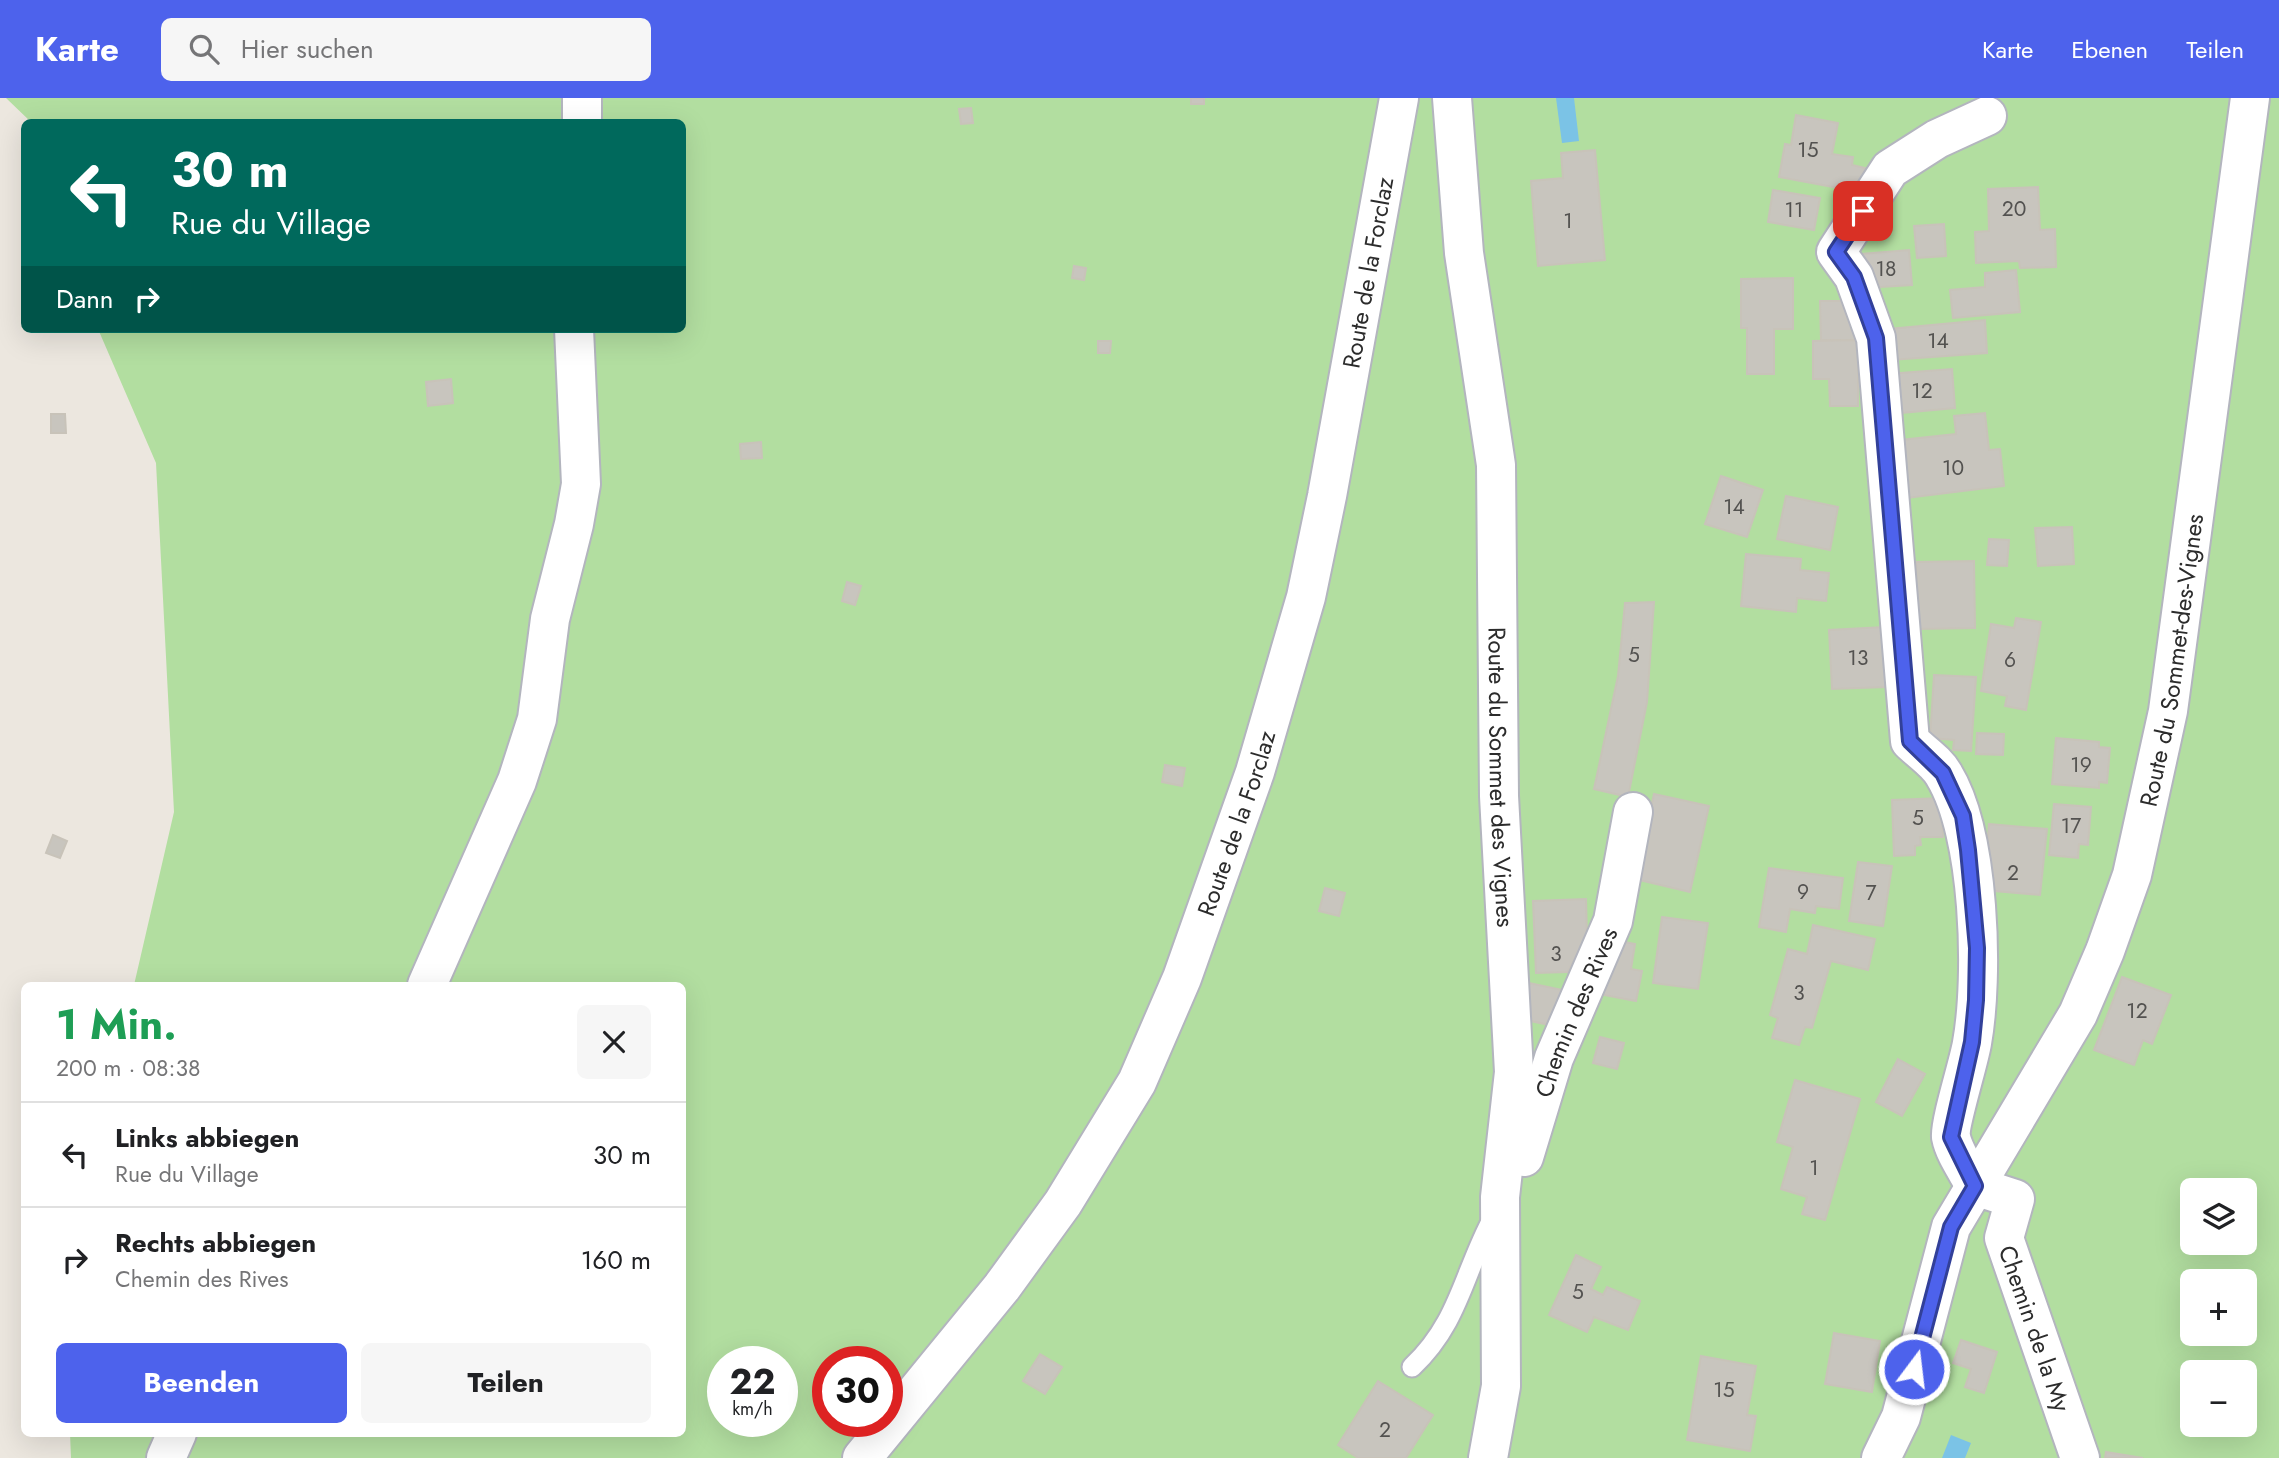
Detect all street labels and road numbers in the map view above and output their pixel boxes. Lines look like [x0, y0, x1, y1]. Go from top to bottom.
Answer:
street label: Route de la Forclaz [1333, 174, 1402, 371]
street label: Route du Sommet-des-Vignes [2130, 512, 2212, 810]
street label: Route du Sommet des Vignes [1480, 627, 1524, 928]
street label: Route de la Forclaz [1188, 726, 1284, 921]
street label: Chemin des Rives [1526, 921, 1626, 1101]
street label: Chemin de la My [1990, 1240, 2080, 1416]

